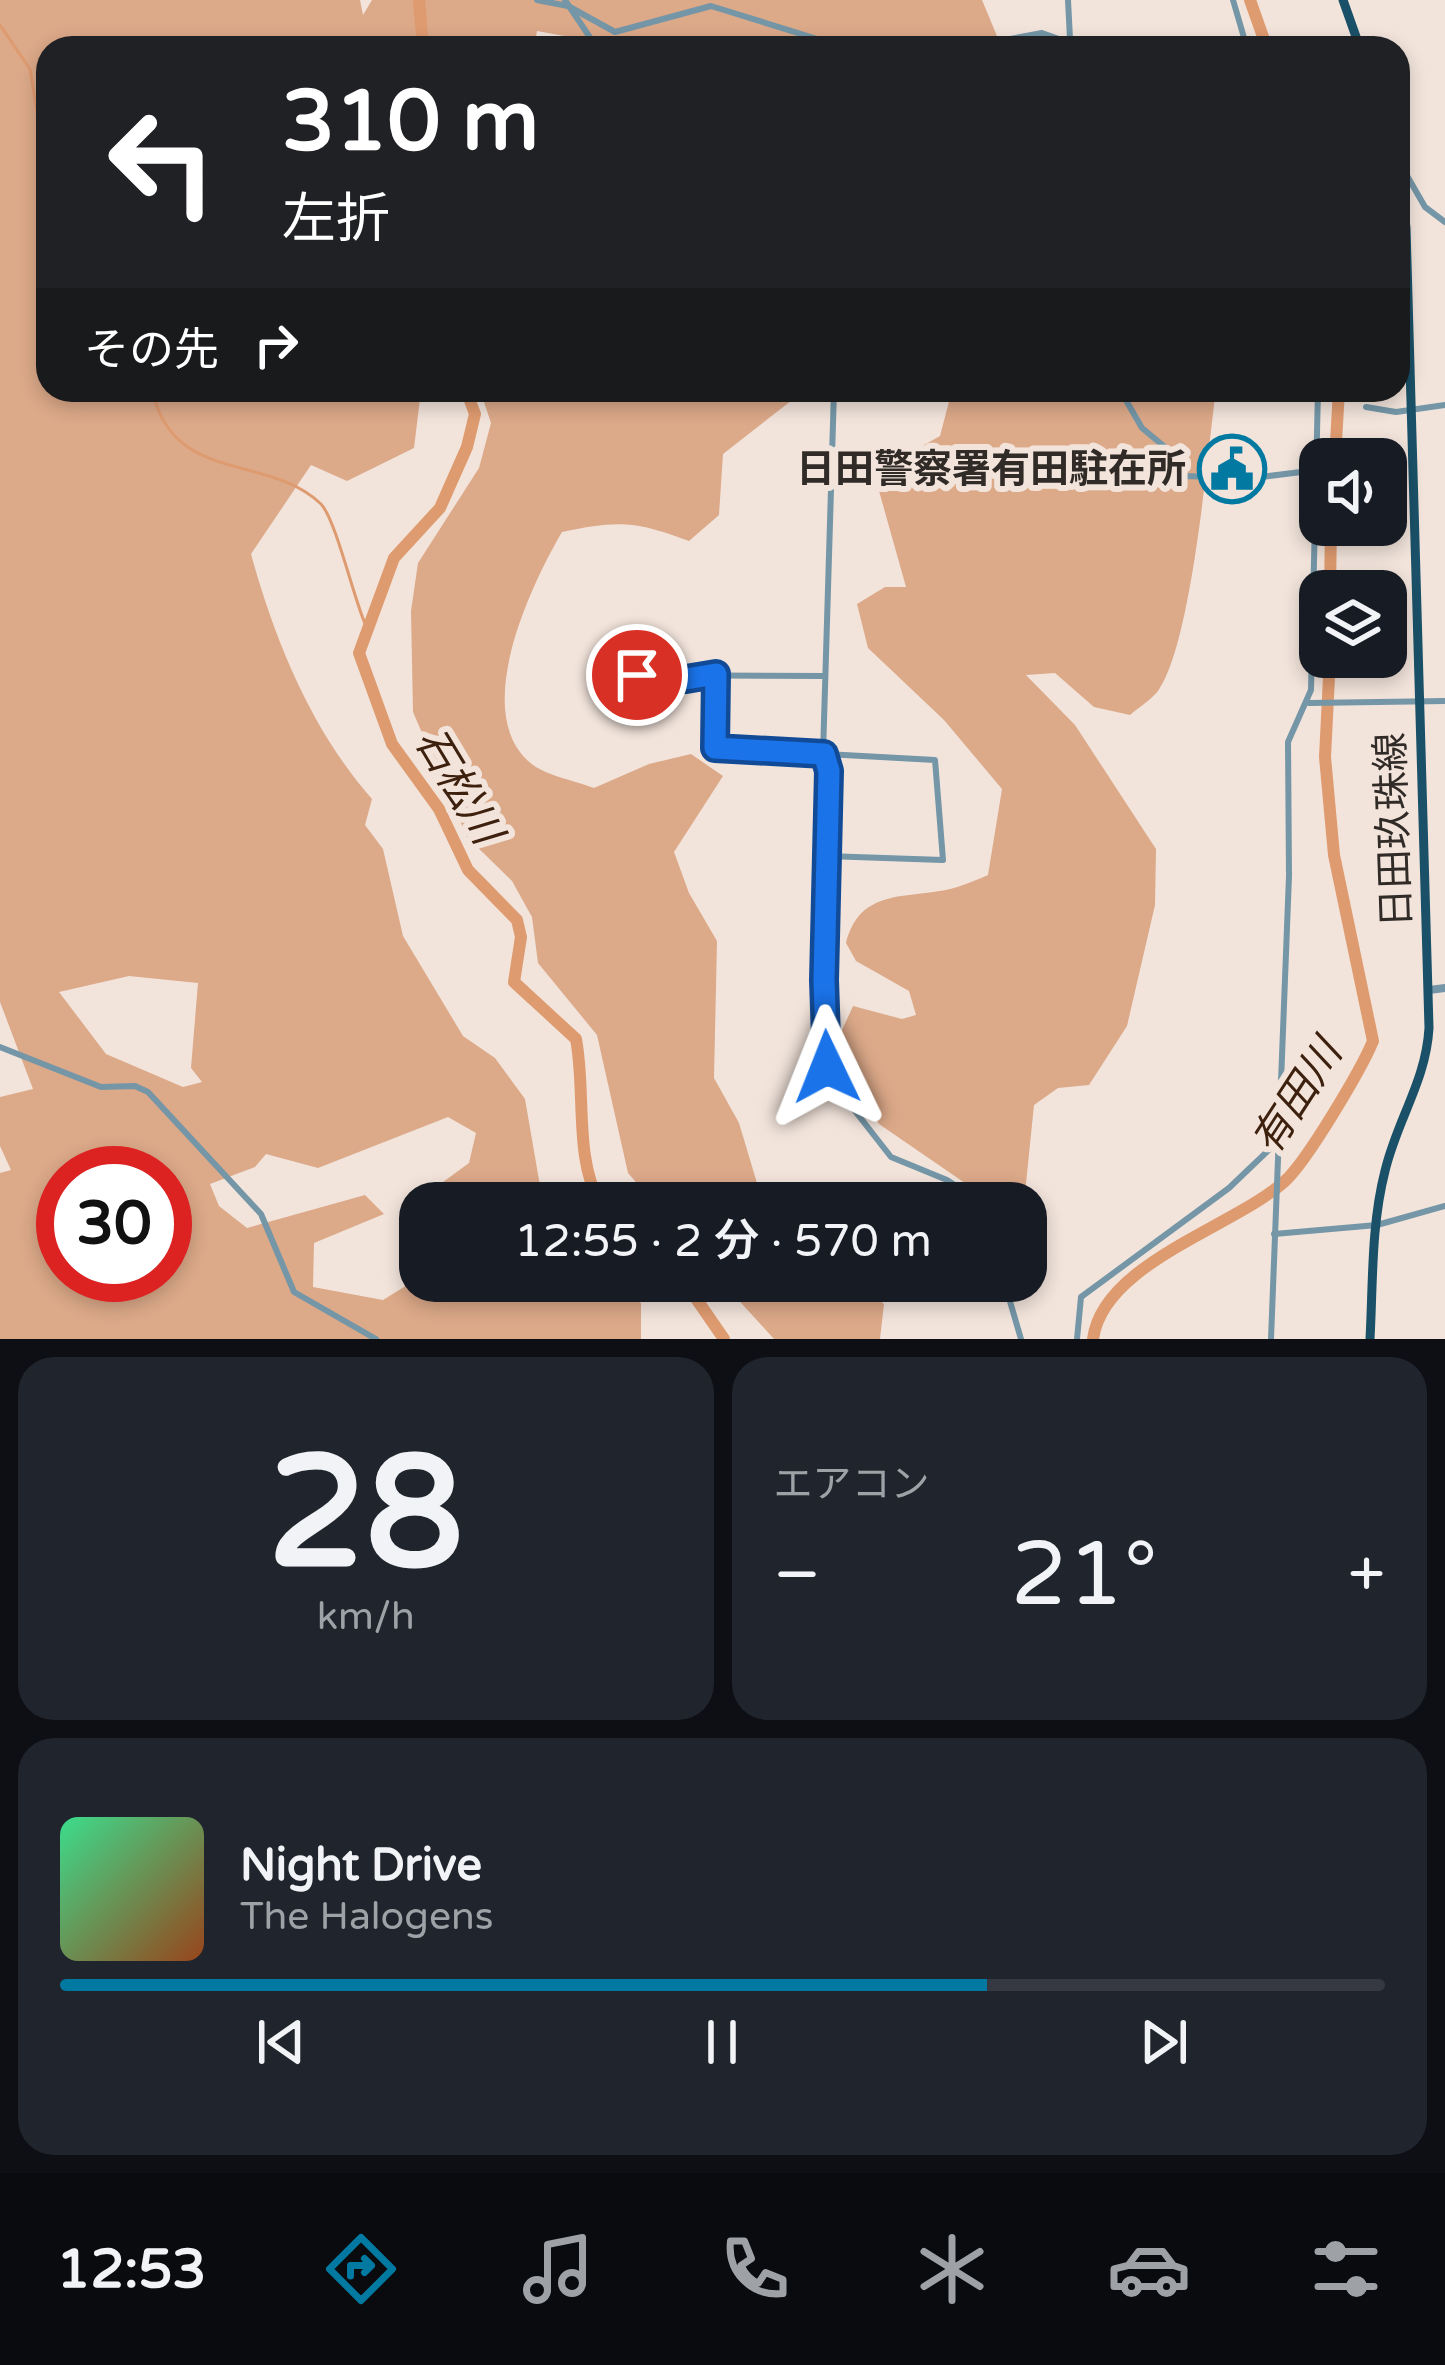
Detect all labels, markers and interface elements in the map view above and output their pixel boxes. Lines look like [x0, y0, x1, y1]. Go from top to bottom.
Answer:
text: 310 m [282, 72, 539, 173]
icon: left [84, 84, 240, 240]
text: 左折 [282, 187, 390, 252]
icon: right [243, 312, 309, 378]
text: その先 [84, 324, 219, 378]
public building icon: 日田警察署有田駐在所 [1197, 434, 1267, 504]
map controls [1299, 438, 1407, 678]
button: sound [1299, 438, 1407, 546]
place label: 日田警察署有田駐在所 [796, 446, 1186, 493]
button: layers [1299, 570, 1407, 678]
pin [586, 624, 688, 726]
icon: arrive [604, 642, 670, 708]
water label: 石松川 [404, 719, 514, 857]
street label: 日田玖珠線 [1367, 732, 1421, 928]
position arrow [764, 1004, 890, 1130]
water label: 有田川 [1241, 1027, 1355, 1164]
speed limit sign: 30 [36, 1146, 192, 1302]
text: 12:55 · 2 分 · 570 m [514, 1215, 932, 1269]
text: 28 [268, 1421, 464, 1609]
text: エアコン [774, 1461, 930, 1508]
text: 21° [1011, 1521, 1158, 1630]
text: − [774, 1535, 821, 1615]
text: + [1348, 1535, 1385, 1615]
text: km/h [317, 1593, 415, 1640]
text: Night Drive [240, 1839, 482, 1893]
text: The Halogens [240, 1893, 493, 1940]
icon: previous [248, 2009, 314, 2075]
icon: pause [689, 2009, 755, 2075]
icon: next [1131, 2009, 1197, 2075]
icon: directions [319, 2227, 403, 2311]
icon: music [516, 2227, 600, 2311]
icon: phone [713, 2227, 797, 2311]
icon: climate [910, 2227, 994, 2311]
icon: car [1107, 2227, 1191, 2311]
icon: filters [1304, 2227, 1388, 2311]
text: 12:53 [57, 2237, 206, 2302]

